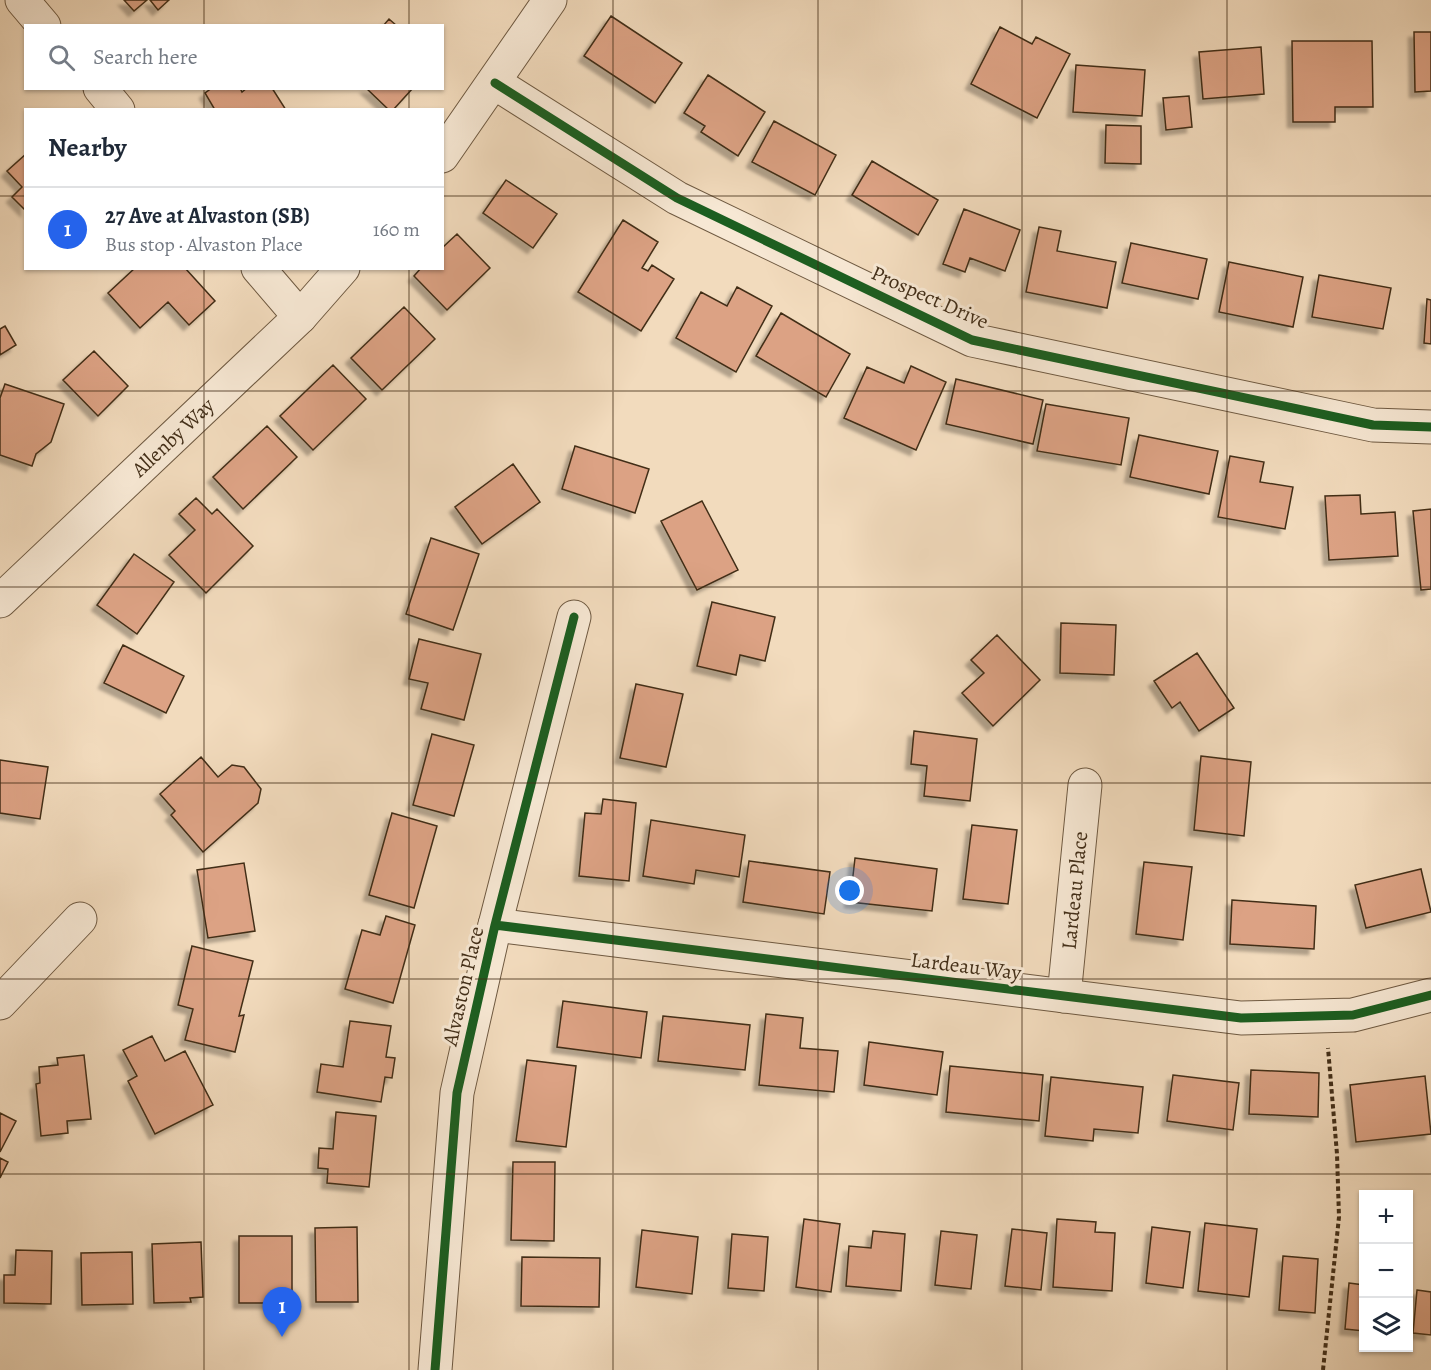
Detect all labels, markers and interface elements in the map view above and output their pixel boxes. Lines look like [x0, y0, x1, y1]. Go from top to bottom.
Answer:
search box [24, 24, 444, 90]
icon: search [45, 41, 78, 74]
text: Search here [93, 42, 198, 72]
text: Nearby [48, 130, 127, 165]
text: 27 Ave at Alvaston (SB) [105, 201, 310, 231]
text: 1 [64, 216, 71, 243]
text: 160 m [373, 216, 420, 243]
text: Bus stop · Alvaston Place [105, 231, 303, 258]
street label: Prospect Drive [867, 259, 993, 335]
street label: Allenby Way [125, 391, 221, 484]
street label: Lardeau Place [1055, 830, 1094, 951]
your location [835, 876, 864, 905]
street label: Alvaston Place [435, 924, 490, 1049]
street label: Lardeau Way [909, 945, 1023, 987]
map controls [1359, 1190, 1413, 1352]
button: + [1359, 1190, 1413, 1244]
button: − [1359, 1244, 1413, 1298]
pin: 1 [262, 1288, 302, 1337]
button: layers [1359, 1298, 1413, 1352]

